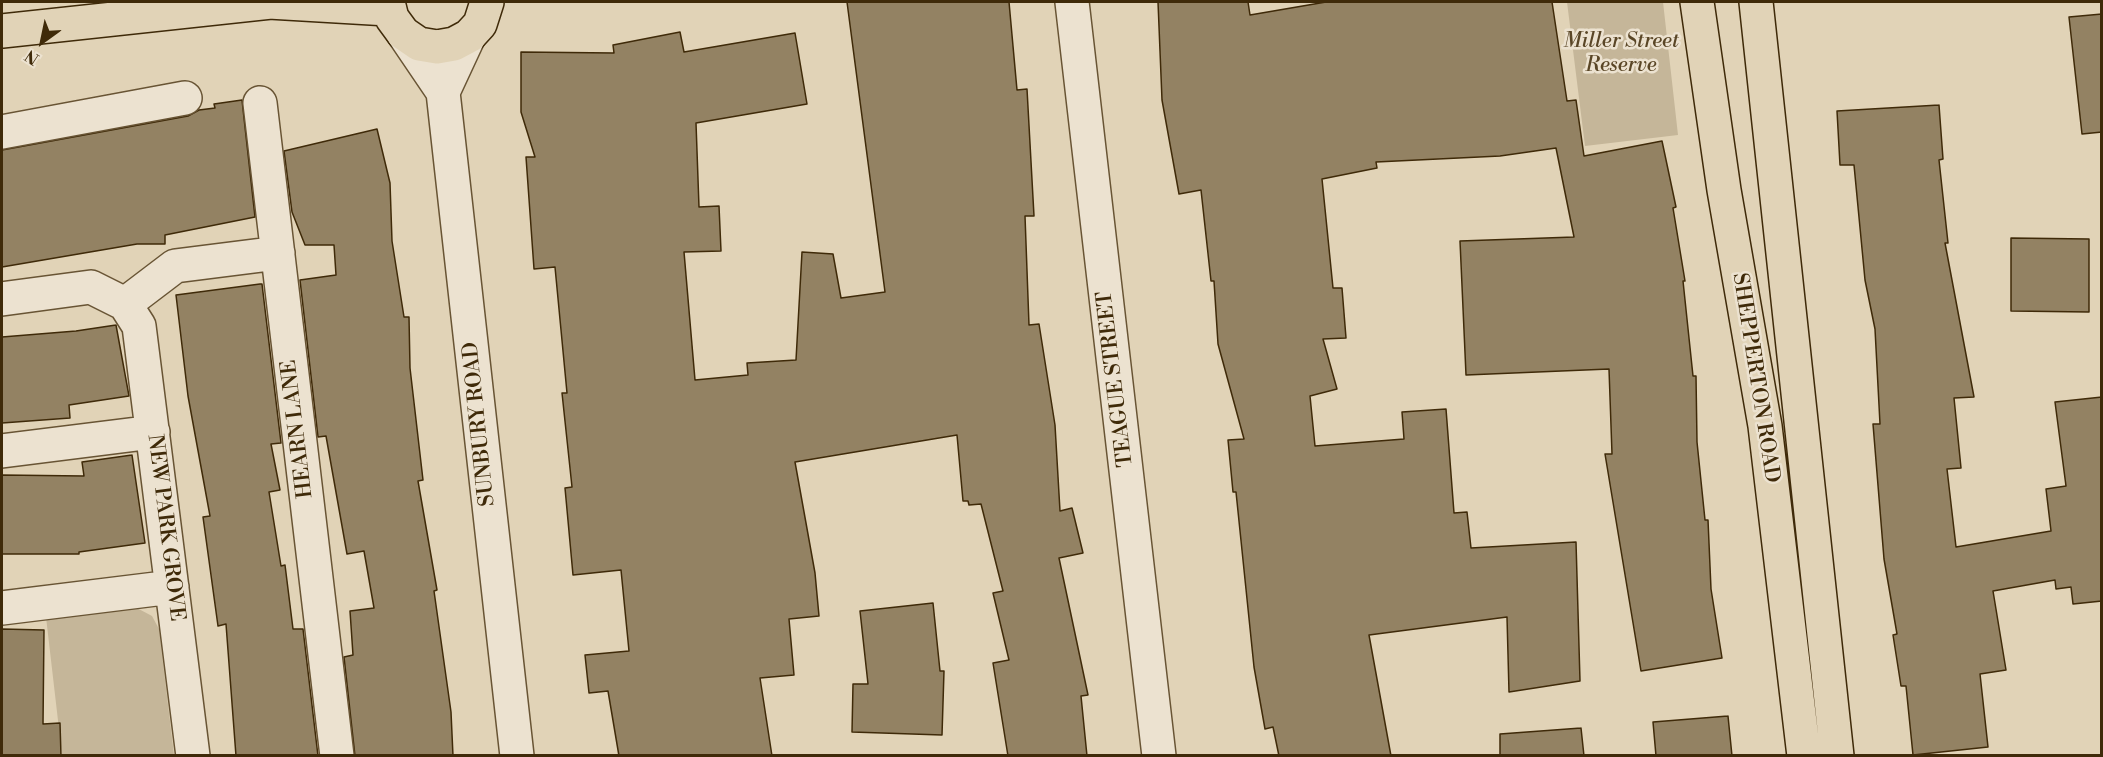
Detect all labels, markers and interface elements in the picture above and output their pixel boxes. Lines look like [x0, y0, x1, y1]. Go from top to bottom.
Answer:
north arrow [12, 12, 72, 72]
park label: Miller Street Reserve [1563, 29, 1679, 79]
text: N [21, 45, 43, 69]
street label: SHEPPERTON ROAD [1726, 271, 1784, 485]
street label: TEAGUE STREET [1093, 290, 1139, 468]
street label: SUNBURY ROAD [459, 340, 501, 508]
street label: HEARN LANE [277, 358, 319, 500]
street label: NEW PARK GROVE [141, 433, 189, 623]

